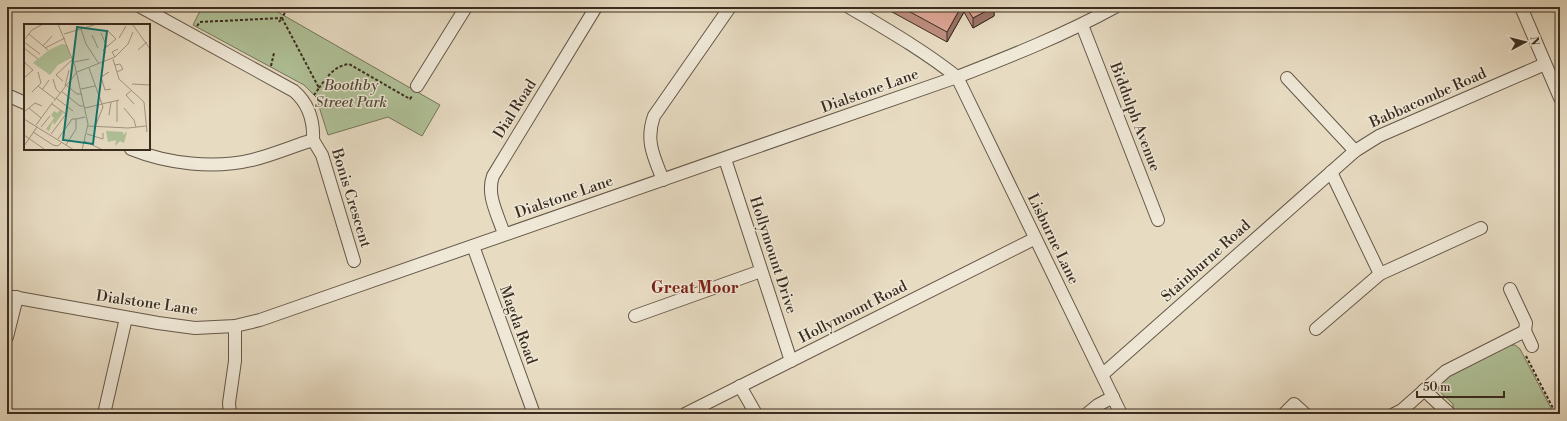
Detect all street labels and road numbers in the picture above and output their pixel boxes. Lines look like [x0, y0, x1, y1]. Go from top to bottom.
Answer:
street label: Biddulph Avenue [1105, 59, 1165, 174]
street label: Babbacombe Road [1366, 64, 1490, 133]
street label: Dialstone Lane [819, 65, 921, 117]
street label: Dial Road [489, 75, 541, 142]
street label: Bonis Crescent [327, 145, 375, 251]
street label: Dialstone Lane [512, 171, 616, 223]
street label: Lisburne Lane [1023, 190, 1083, 288]
street label: Hollymount Drive [745, 194, 801, 316]
street label: Stainburne Road [1157, 216, 1255, 306]
street label: Hollymount Road [796, 276, 911, 347]
street label: Magda Road [495, 283, 541, 368]
street label: Dialstone Lane [95, 286, 199, 320]

